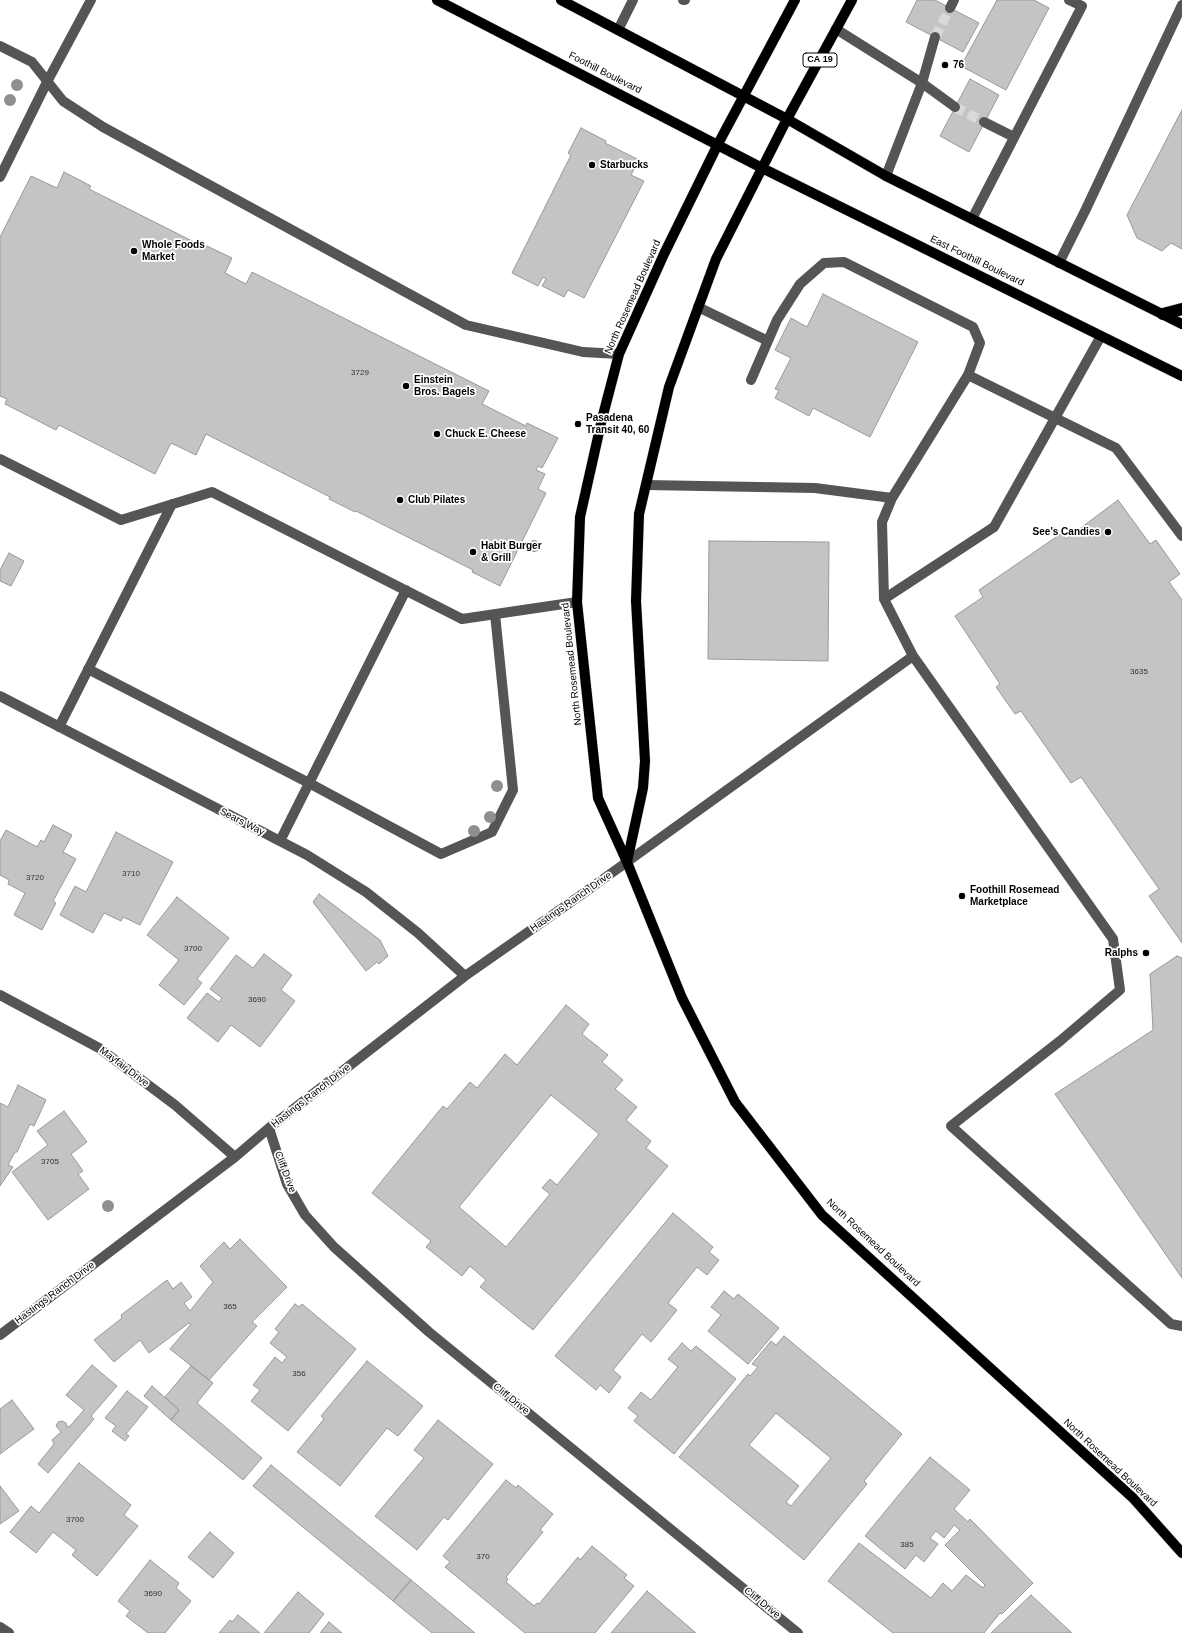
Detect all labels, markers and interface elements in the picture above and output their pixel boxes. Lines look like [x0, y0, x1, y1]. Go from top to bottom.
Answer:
street label: Foothill Boulevard [567, 49, 643, 97]
road number: CA 19 [803, 53, 837, 67]
place label: 76 [953, 59, 964, 71]
marker: 76 [940, 60, 950, 70]
place label: Starbucks [600, 159, 648, 171]
marker: Starbucks [587, 160, 597, 170]
street label: East Foothill Boulevard [928, 233, 1026, 289]
street label: North Rosemead Boulevard [602, 238, 664, 356]
place label: Whole Foods Market [142, 239, 205, 262]
marker: Whole Foods Market [129, 246, 139, 256]
house number: 3729 [351, 368, 369, 378]
place label: Einstein Bros. Bagels [414, 374, 475, 398]
marker: Einstein Bros. Bagels [401, 381, 411, 391]
place label: Pasadena Transit 40, 60 [586, 412, 649, 436]
marker: Pasadena Transit 40, 60 [573, 419, 583, 429]
place label: Chuck E. Cheese [445, 428, 526, 440]
marker: Chuck E. Cheese [432, 429, 442, 439]
place label: Club Pilates [408, 494, 465, 506]
marker: Club Pilates [395, 495, 405, 505]
place label: See's Candies [1033, 526, 1100, 538]
marker: See's Candies [1103, 527, 1113, 537]
place label: Habit Burger & Grill [481, 540, 542, 564]
marker: Habit Burger & Grill [468, 547, 478, 557]
street label: North Rosemead Boulevard [560, 602, 584, 726]
house number: 3635 [1130, 667, 1148, 677]
street label: Sears Way [218, 806, 266, 838]
house number: 3710 [122, 869, 140, 879]
street label: Hastings Ranch Drive [528, 869, 614, 935]
house number: 3720 [26, 873, 44, 883]
place label: Foothill Rosemead Marketplace [970, 884, 1059, 908]
marker: Foothill Rosemead Marketplace [957, 891, 967, 901]
house number: 3700 [184, 944, 202, 954]
place label: Ralphs [1105, 947, 1138, 959]
marker: Ralphs [1141, 948, 1151, 958]
house number: 3690 [248, 995, 266, 1005]
street label: Mayfair Drive [97, 1044, 151, 1090]
street label: Hastings Ranch Drive [269, 1062, 353, 1130]
street label: Cliff Drive [272, 1150, 298, 1194]
house number: 3705 [41, 1157, 59, 1167]
street label: North Rosemead Boulevard [824, 1197, 922, 1289]
street label: Hastings Ranch Drive [13, 1259, 97, 1327]
house number: 365 [223, 1302, 237, 1312]
house number: 356 [292, 1369, 306, 1379]
street label: Cliff Drive [490, 1381, 532, 1417]
street label: North Rosemead Boulevard [1061, 1417, 1159, 1509]
house number: 3700 [66, 1515, 84, 1525]
house number: 385 [900, 1540, 914, 1550]
house number: 370 [476, 1552, 490, 1562]
street label: Cliff Drive [741, 1585, 783, 1621]
house number: 3690 [144, 1589, 162, 1599]

